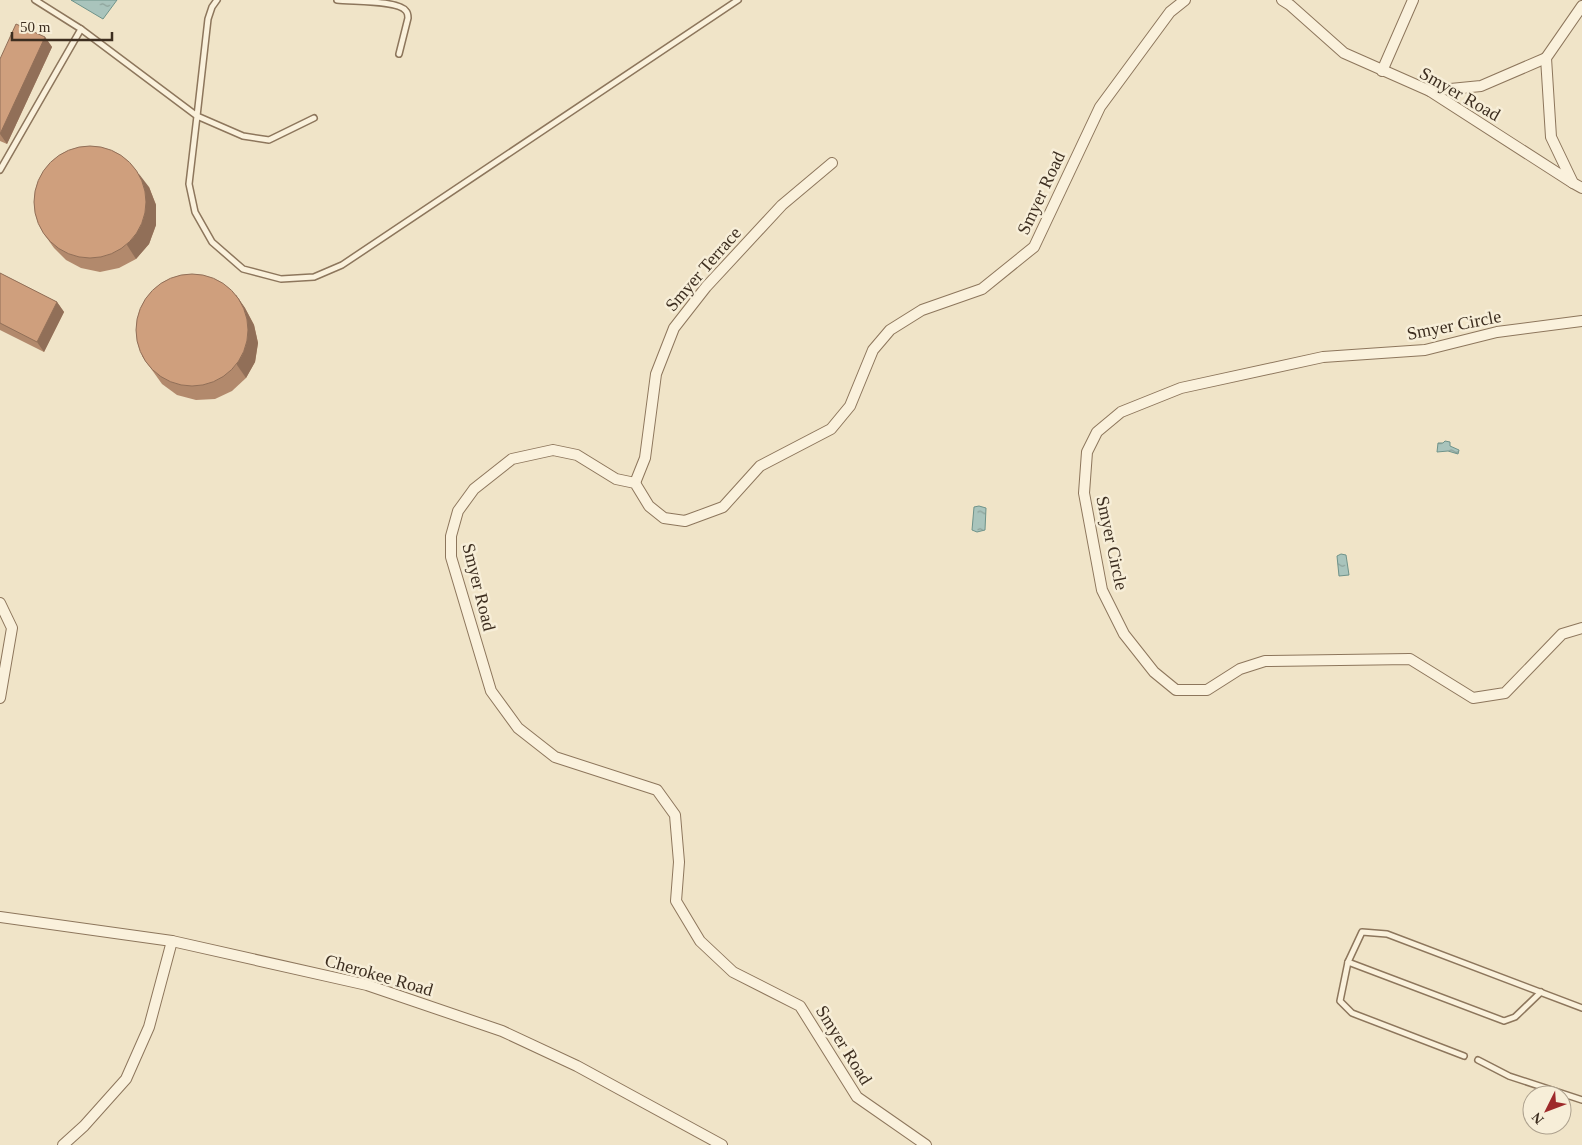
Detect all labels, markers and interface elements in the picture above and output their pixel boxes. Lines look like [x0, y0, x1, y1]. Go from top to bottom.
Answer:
scale bar [12, 10, 112, 42]
text: 50 m [20, 19, 51, 35]
street label: Smyer Road [1416, 63, 1504, 125]
street label: Smyer Road [1013, 148, 1069, 238]
street label: Smyer Terrace [661, 223, 745, 315]
street label: Smyer Circle [1405, 306, 1503, 344]
street label: Smyer Circle [1092, 494, 1132, 592]
street label: Smyer Road [458, 541, 500, 633]
street label: Cherokee Road [323, 950, 435, 1000]
street label: Smyer Road [812, 1002, 876, 1088]
north arrow [1522, 1085, 1572, 1135]
text: N [1529, 1110, 1547, 1127]

